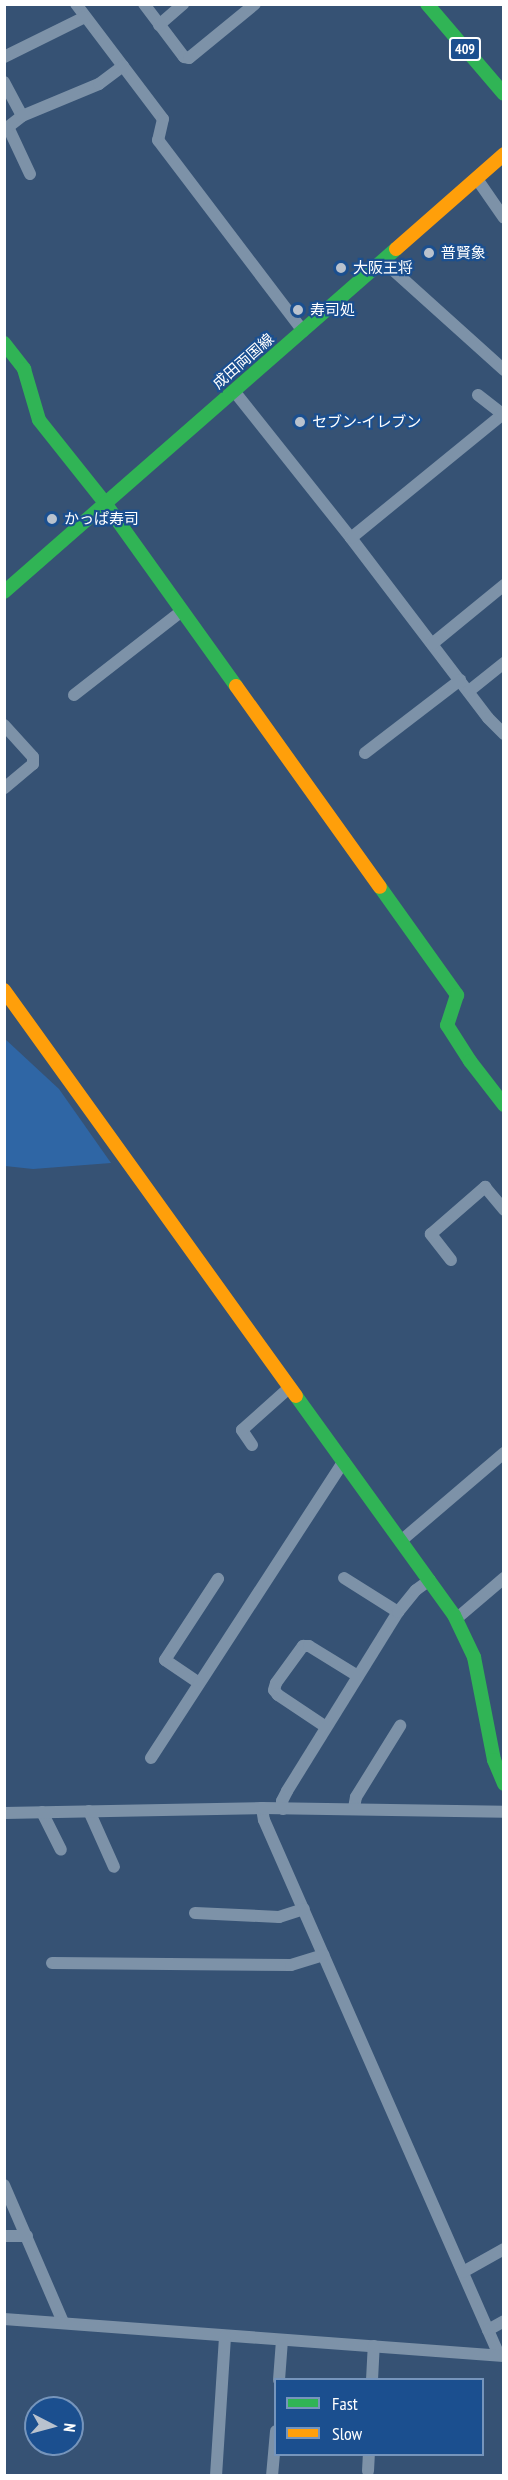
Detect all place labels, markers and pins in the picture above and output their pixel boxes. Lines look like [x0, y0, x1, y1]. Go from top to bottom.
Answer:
place label: 普賢象 [441, 244, 486, 262]
marker: 普賢象 [422, 246, 436, 260]
place label: 大阪王将 [353, 259, 413, 277]
marker: 大阪王将 [334, 261, 348, 275]
place label: 寿司処 [310, 301, 355, 319]
marker: 寿司処 [291, 303, 305, 317]
place label: セブン-イレブン [312, 413, 421, 431]
marker: セブン-イレブン [293, 415, 307, 429]
place label: かっぱ寿司 [64, 510, 139, 528]
marker: かっぱ寿司 [45, 512, 59, 526]

